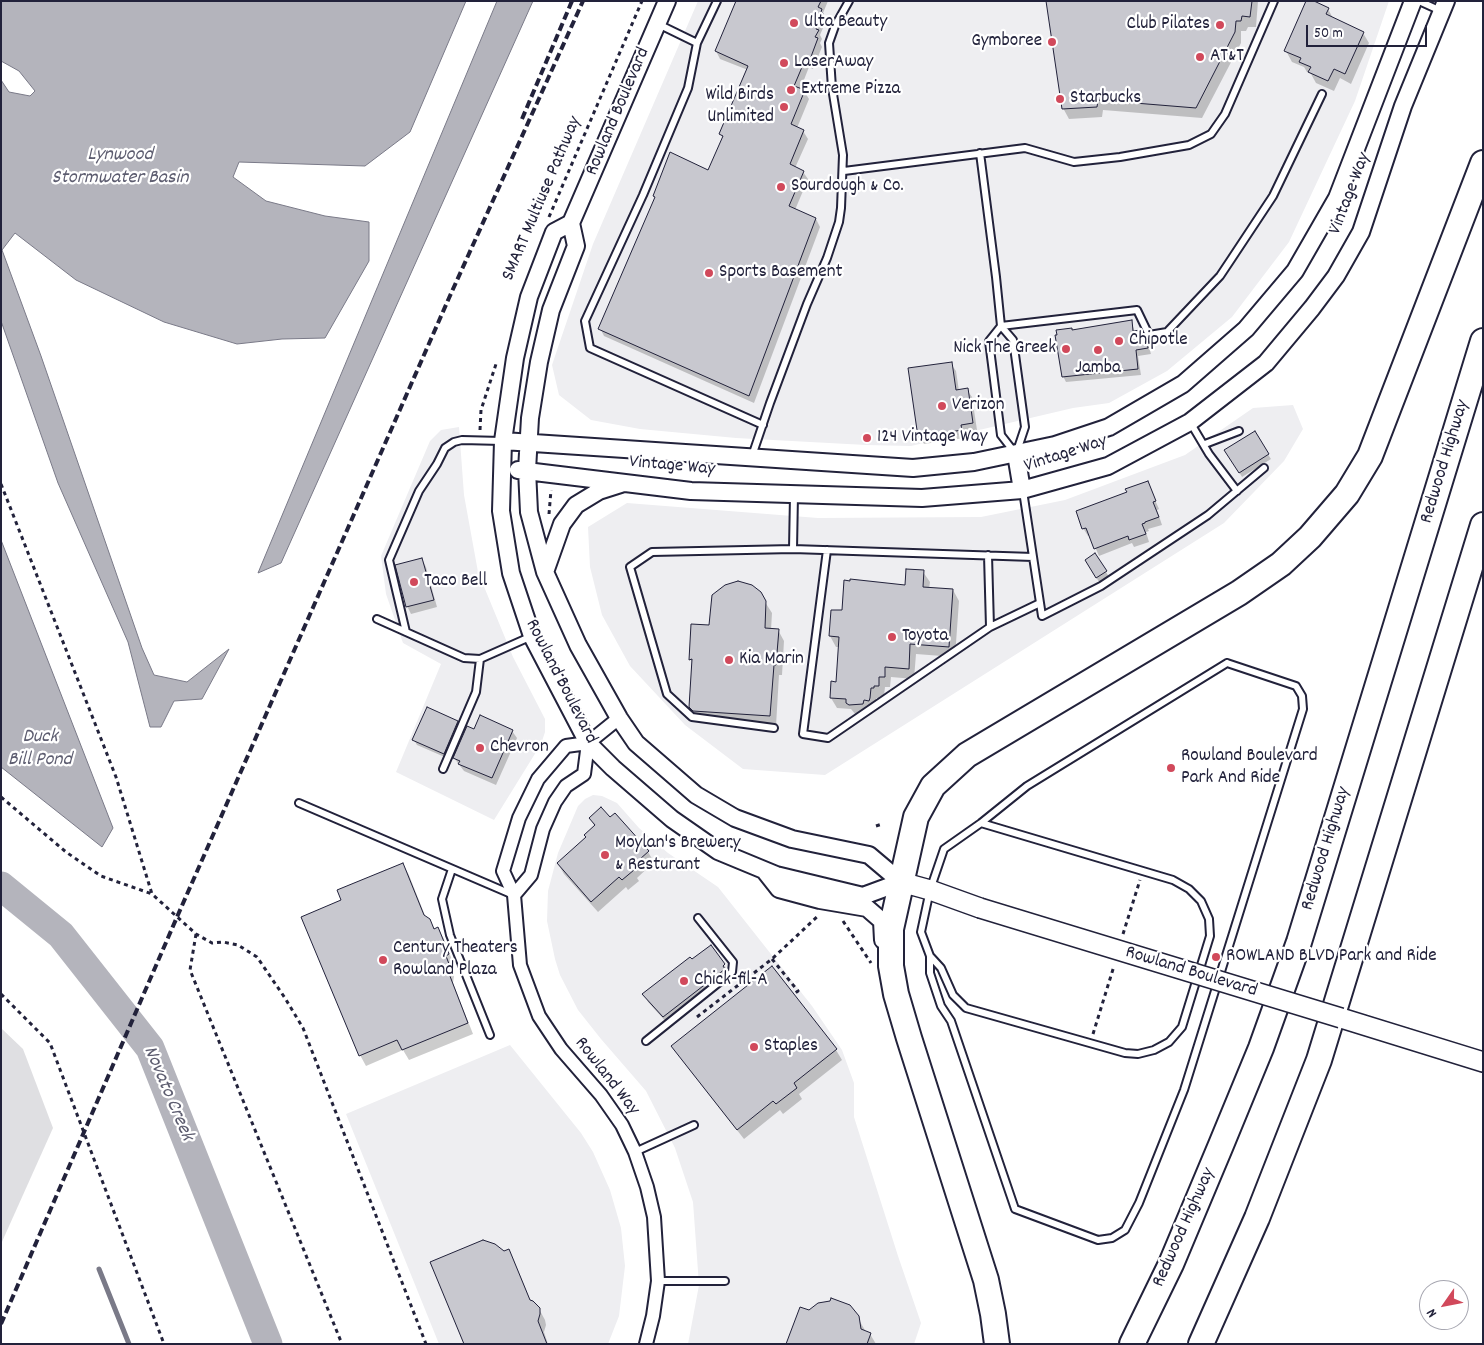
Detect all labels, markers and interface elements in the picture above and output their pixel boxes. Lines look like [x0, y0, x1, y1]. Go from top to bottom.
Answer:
place label: Ulta Beauty [804, 12, 887, 34]
place label: Club Pilates [1126, 14, 1210, 36]
scale bar [1309, 15, 1430, 47]
marker: Ulta Beauty [788, 17, 800, 29]
marker: Club Pilates [1214, 19, 1226, 31]
text: 50 m [1314, 23, 1343, 45]
place label: Gymboree [971, 31, 1042, 53]
marker: Gymboree [1046, 36, 1058, 48]
street label: Rowland Boulevard [582, 45, 656, 179]
place label: AT&T [1210, 46, 1244, 68]
marker: AT&T [1194, 51, 1206, 63]
place label: LaserAway [794, 52, 873, 74]
marker: LaserAway [778, 57, 790, 69]
place label: Extreme Pizza [801, 79, 900, 101]
marker: Extreme Pizza [785, 84, 797, 96]
place label: Wild Birds Unlimited [705, 85, 774, 129]
place label: Starbucks [1070, 88, 1141, 110]
marker: Starbucks [1054, 93, 1066, 105]
marker: Wild Birds Unlimited [778, 101, 790, 113]
street label: SMART Multiuse Pathway [498, 113, 588, 285]
water label: Lynwood Stormwater Basin [52, 144, 188, 191]
street label: Vintage Way [1325, 150, 1377, 238]
place label: Sourdough & Co. [791, 176, 904, 198]
marker: Sourdough & Co. [775, 181, 787, 193]
place label: Sports Basement [719, 262, 842, 284]
marker: Sports Basement [703, 267, 715, 279]
place label: Chipotle [1129, 330, 1188, 352]
marker: Chipotle [1113, 335, 1125, 347]
place label: Nick The Greek [953, 338, 1056, 360]
marker: Nick The Greek [1060, 343, 1072, 355]
marker: Jamba [1092, 344, 1104, 356]
place label: Jamba [1075, 358, 1121, 380]
place label: Verizon [952, 395, 1004, 417]
street label: Redwood Highway [1416, 397, 1476, 527]
marker: Verizon [936, 400, 948, 412]
place label: 124 Vintage Way [877, 427, 988, 449]
street label: Vintage Way [1022, 431, 1110, 479]
marker: 124 Vintage Way [861, 432, 873, 444]
street label: Vintage Way [628, 452, 716, 482]
place label: Taco Bell [424, 571, 487, 593]
marker: Taco Bell [408, 576, 420, 588]
street label: Rowland Boulevard [519, 616, 601, 748]
place label: Toyota [902, 626, 948, 648]
marker: Toyota [886, 631, 898, 643]
place label: Kia Marin [739, 649, 804, 671]
marker: Kia Marin [723, 654, 735, 666]
water label: Duck Bill Pond [8, 726, 72, 773]
place label: Chevron [490, 737, 549, 759]
marker: Chevron [474, 742, 486, 754]
place label: Rowland Boulevard Park And Ride [1181, 746, 1318, 790]
marker: Rowland Boulevard Park And Ride [1165, 762, 1177, 774]
street label: Redwood Highway [1297, 784, 1357, 914]
place label: Moylan's Brewery & Resturant [615, 833, 740, 877]
marker: Moylan's Brewery & Resturant [599, 849, 611, 861]
place label: Century Theaters Rowland Plaza [393, 938, 518, 982]
street label: Rowland Boulevard [1122, 942, 1260, 1004]
place label: ROWLAND BLVD Park and Ride [1226, 946, 1437, 968]
marker: ROWLAND BLVD Park and Ride [1210, 951, 1222, 963]
marker: Century Theaters Rowland Plaza [377, 954, 389, 966]
place label: Chick-fil-A [694, 970, 768, 992]
marker: Chick-fil-A [678, 975, 690, 987]
street label: Rowland Way [568, 1033, 644, 1121]
place label: Staples [764, 1036, 818, 1058]
marker: Staples [748, 1041, 760, 1053]
water label: Novato Creek [136, 1043, 198, 1145]
street label: Redwood Highway [1149, 1165, 1221, 1291]
north arrow [1419, 1280, 1469, 1330]
text: N [1422, 1304, 1443, 1321]

